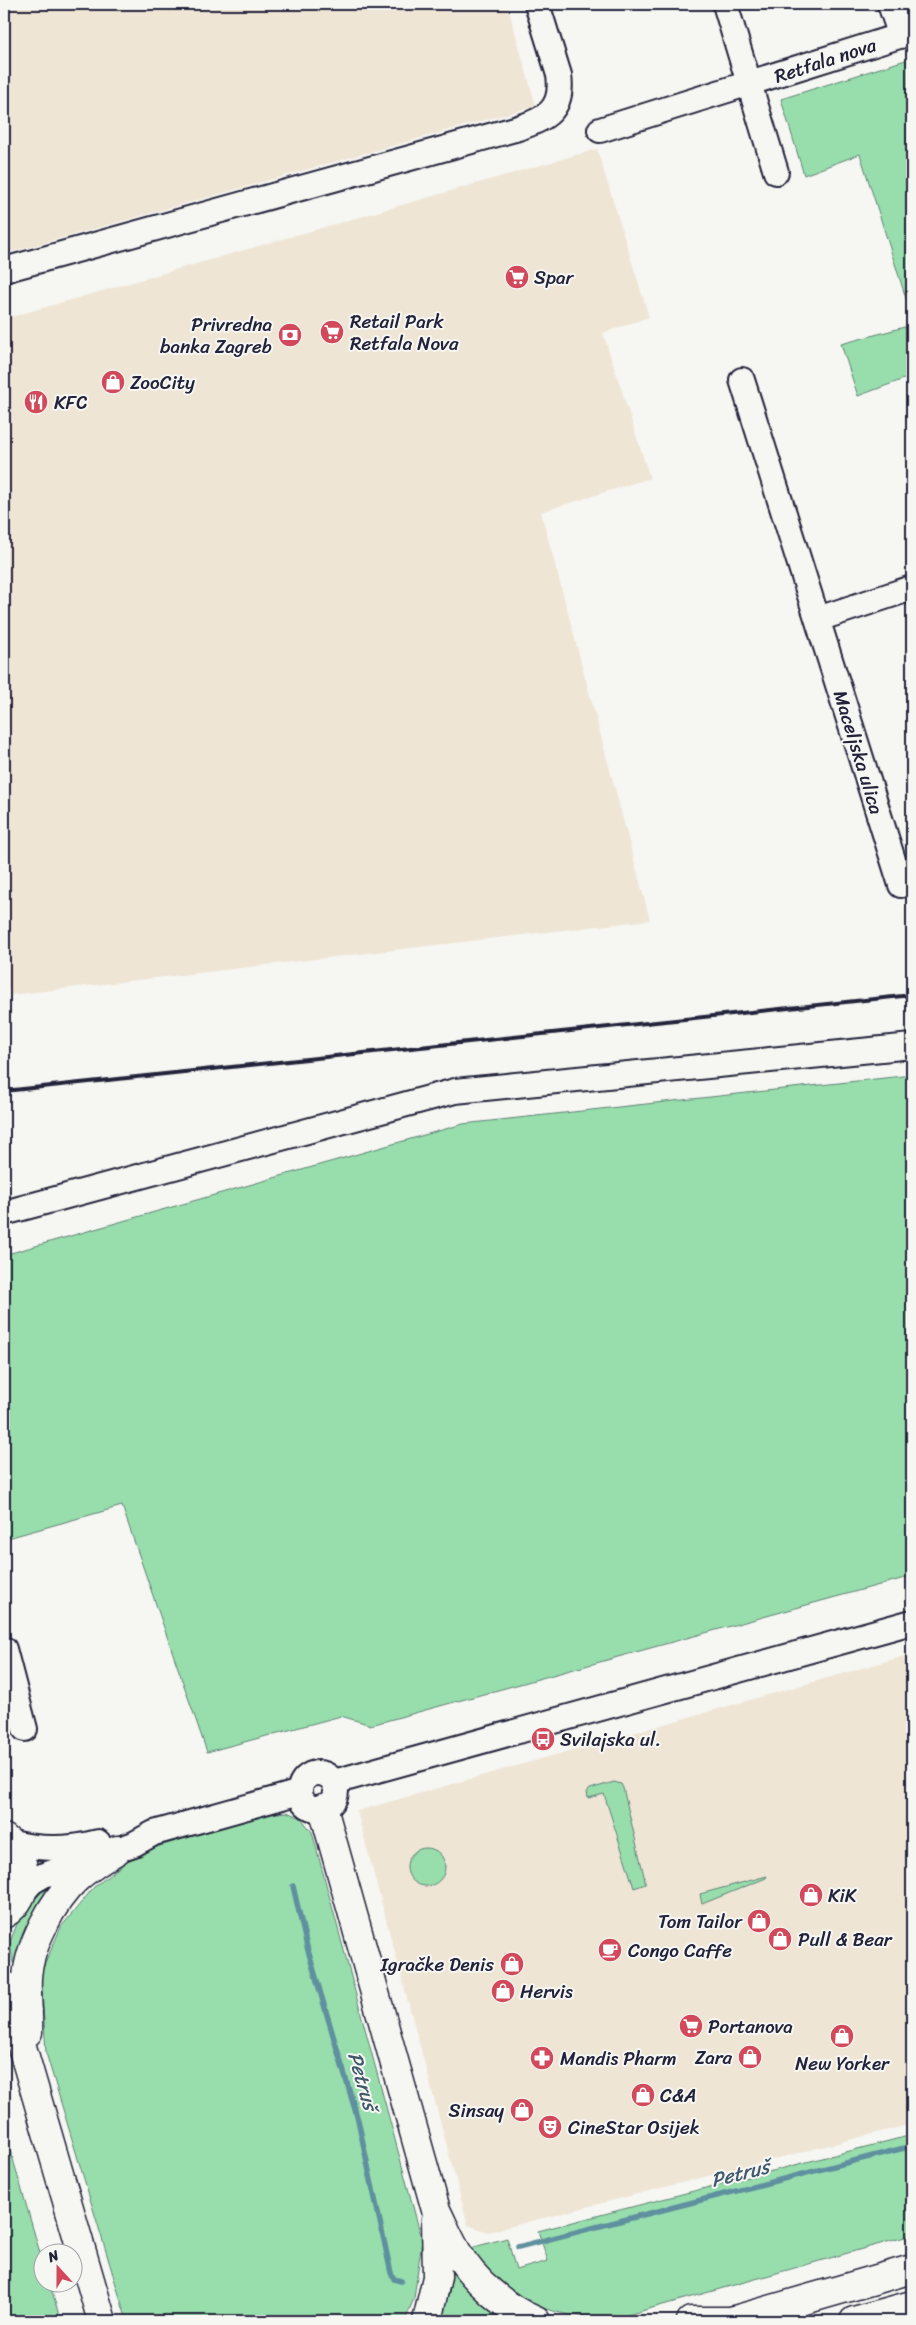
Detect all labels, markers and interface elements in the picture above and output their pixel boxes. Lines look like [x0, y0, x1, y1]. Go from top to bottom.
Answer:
street label: Retfala nova [770, 28, 881, 92]
place label: Spar [534, 261, 575, 294]
supermarket icon: Spar [504, 264, 530, 290]
place label: Retail Park Retfala Nova [350, 305, 459, 360]
place label: Privredna banka Zagreb [160, 308, 272, 363]
supermarket icon: Retail Park Retfala Nova [319, 319, 345, 345]
bank icon: Privredna banka Zagreb [277, 322, 303, 348]
place label: ZooCity [130, 366, 195, 399]
shop icon: ZooCity [100, 369, 126, 395]
place label: KFC [54, 386, 88, 419]
restaurant icon: KFC [23, 389, 49, 415]
street label: Maceljska ulica [824, 686, 893, 819]
place label: Svilajska ul. [560, 1723, 661, 1756]
bus stop icon: Svilajska ul. [530, 1726, 556, 1752]
place label: KiK [828, 1879, 858, 1912]
shop icon: KiK [798, 1882, 824, 1908]
place label: Tom Tailor [658, 1905, 743, 1938]
shop icon: Tom Tailor [746, 1908, 772, 1934]
place label: Pull & Bear [798, 1923, 893, 1956]
shop icon: Pull & Bear [767, 1926, 793, 1952]
place label: Congo Caffe [628, 1934, 732, 1967]
cafe icon: Congo Caffe [597, 1937, 623, 1963]
place label: Igračke Denis [380, 1948, 494, 1981]
shop icon: Igračke Denis [499, 1951, 525, 1977]
place label: Hervis [520, 1975, 573, 2008]
shop icon: Hervis [490, 1978, 516, 2004]
place label: Portanova [708, 2010, 793, 2043]
supermarket icon: Portanova [678, 2013, 704, 2039]
shop icon: New Yorker [829, 2023, 855, 2049]
place label: Zara [695, 2041, 732, 2074]
place label: Mandis Pharm [560, 2042, 677, 2075]
shop icon: Zara [737, 2044, 763, 2070]
pharmacy icon: Mandis Pharm [529, 2045, 555, 2071]
place label: New Yorker [795, 2047, 890, 2080]
water label: Petruš [338, 2048, 389, 2119]
place label: C&A [660, 2079, 696, 2112]
shop icon: C&A [630, 2082, 656, 2108]
place label: Sinsay [449, 2094, 504, 2127]
shop icon: Sinsay [509, 2097, 535, 2123]
place label: CineStar Osijek [568, 2111, 700, 2144]
theatre icon: CineStar Osijek [537, 2114, 563, 2140]
water label: Petruš [707, 2148, 778, 2198]
north arrow [32, 2242, 82, 2292]
text: N [44, 2243, 63, 2270]

